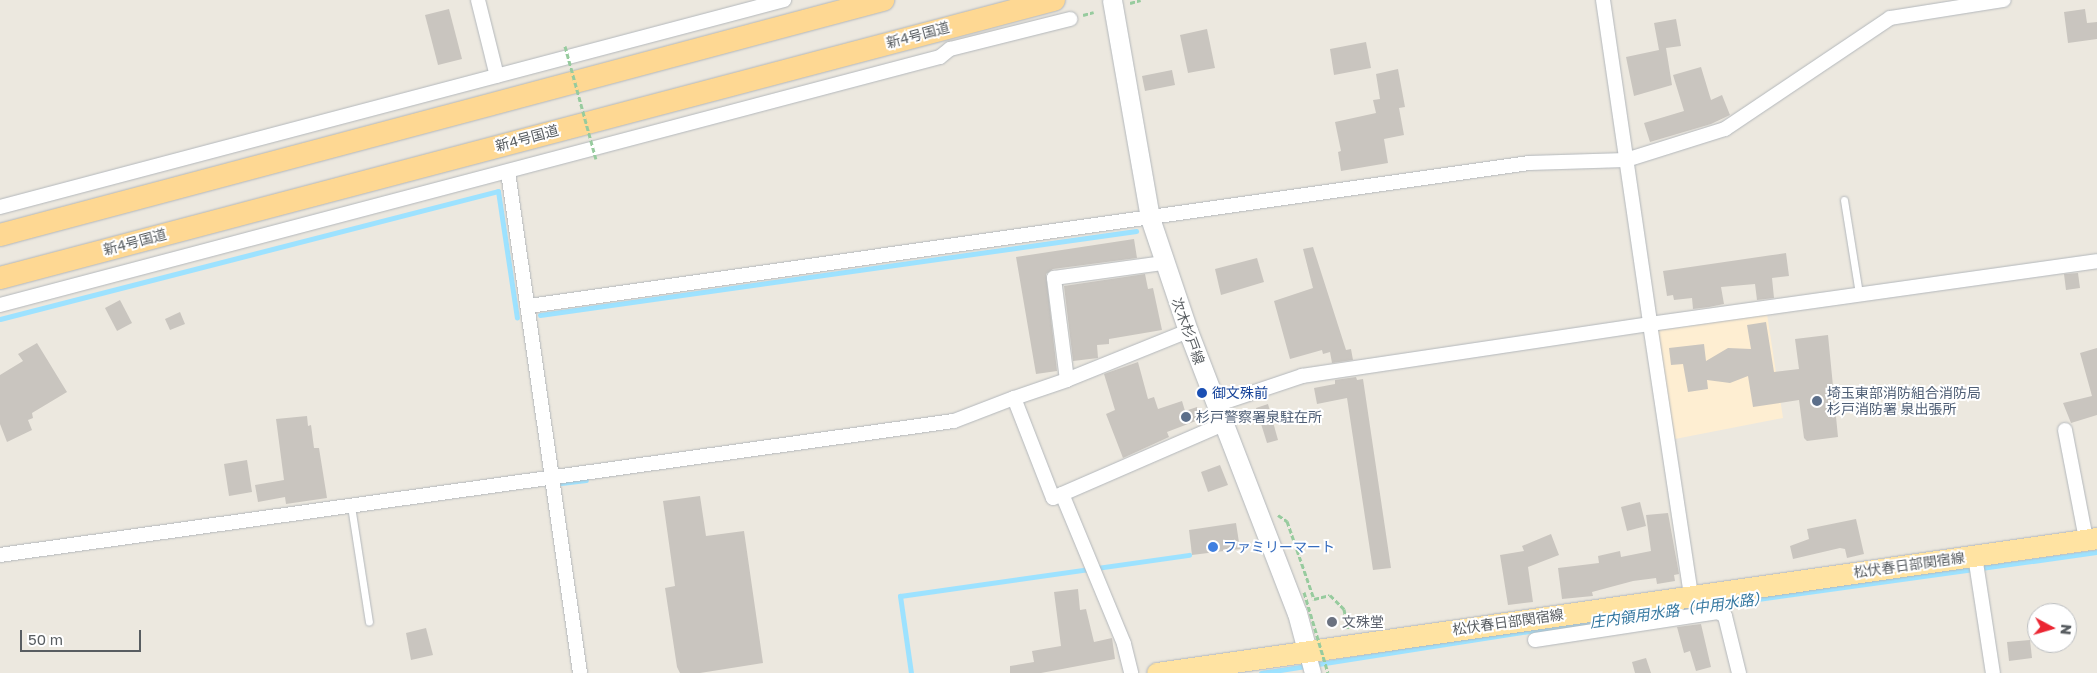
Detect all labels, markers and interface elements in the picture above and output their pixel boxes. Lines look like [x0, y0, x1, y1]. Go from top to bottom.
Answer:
street label: 新4号国道 [885, 19, 951, 51]
street label: 新4号国道 [494, 122, 560, 154]
street label: 新4号国道 [102, 226, 168, 258]
street label: 次木杉戸線 [1168, 295, 1208, 367]
place label: 御文殊前 [1212, 385, 1268, 401]
place label: 埼玉東部消防組合消防局 杉戸消防署 泉出張所 [1827, 385, 1981, 418]
marker: 御文殊前 [1196, 387, 1208, 399]
marker: 埼玉東部消防組合消防局 杉戸消防署 泉出張所 [1811, 395, 1823, 407]
place label: 杉戸警察署泉駐在所 [1196, 409, 1322, 425]
marker: 杉戸警察署泉駐在所 [1180, 411, 1192, 423]
place label: ファミリーマート [1223, 539, 1335, 555]
marker: ファミリーマート [1207, 541, 1219, 553]
street label: 松伏春日部関宿線 [1852, 549, 1966, 581]
water label: 庄内領用水路（中用水路） [1589, 589, 1769, 631]
north arrow [2027, 603, 2077, 653]
street label: 松伏春日部関宿線 [1451, 606, 1565, 638]
place label: 文殊堂 [1342, 614, 1384, 630]
marker: 文殊堂 [1326, 616, 1338, 628]
scale bar [22, 620, 144, 652]
text: N [2057, 623, 2075, 636]
text: 50 m [28, 630, 63, 648]

